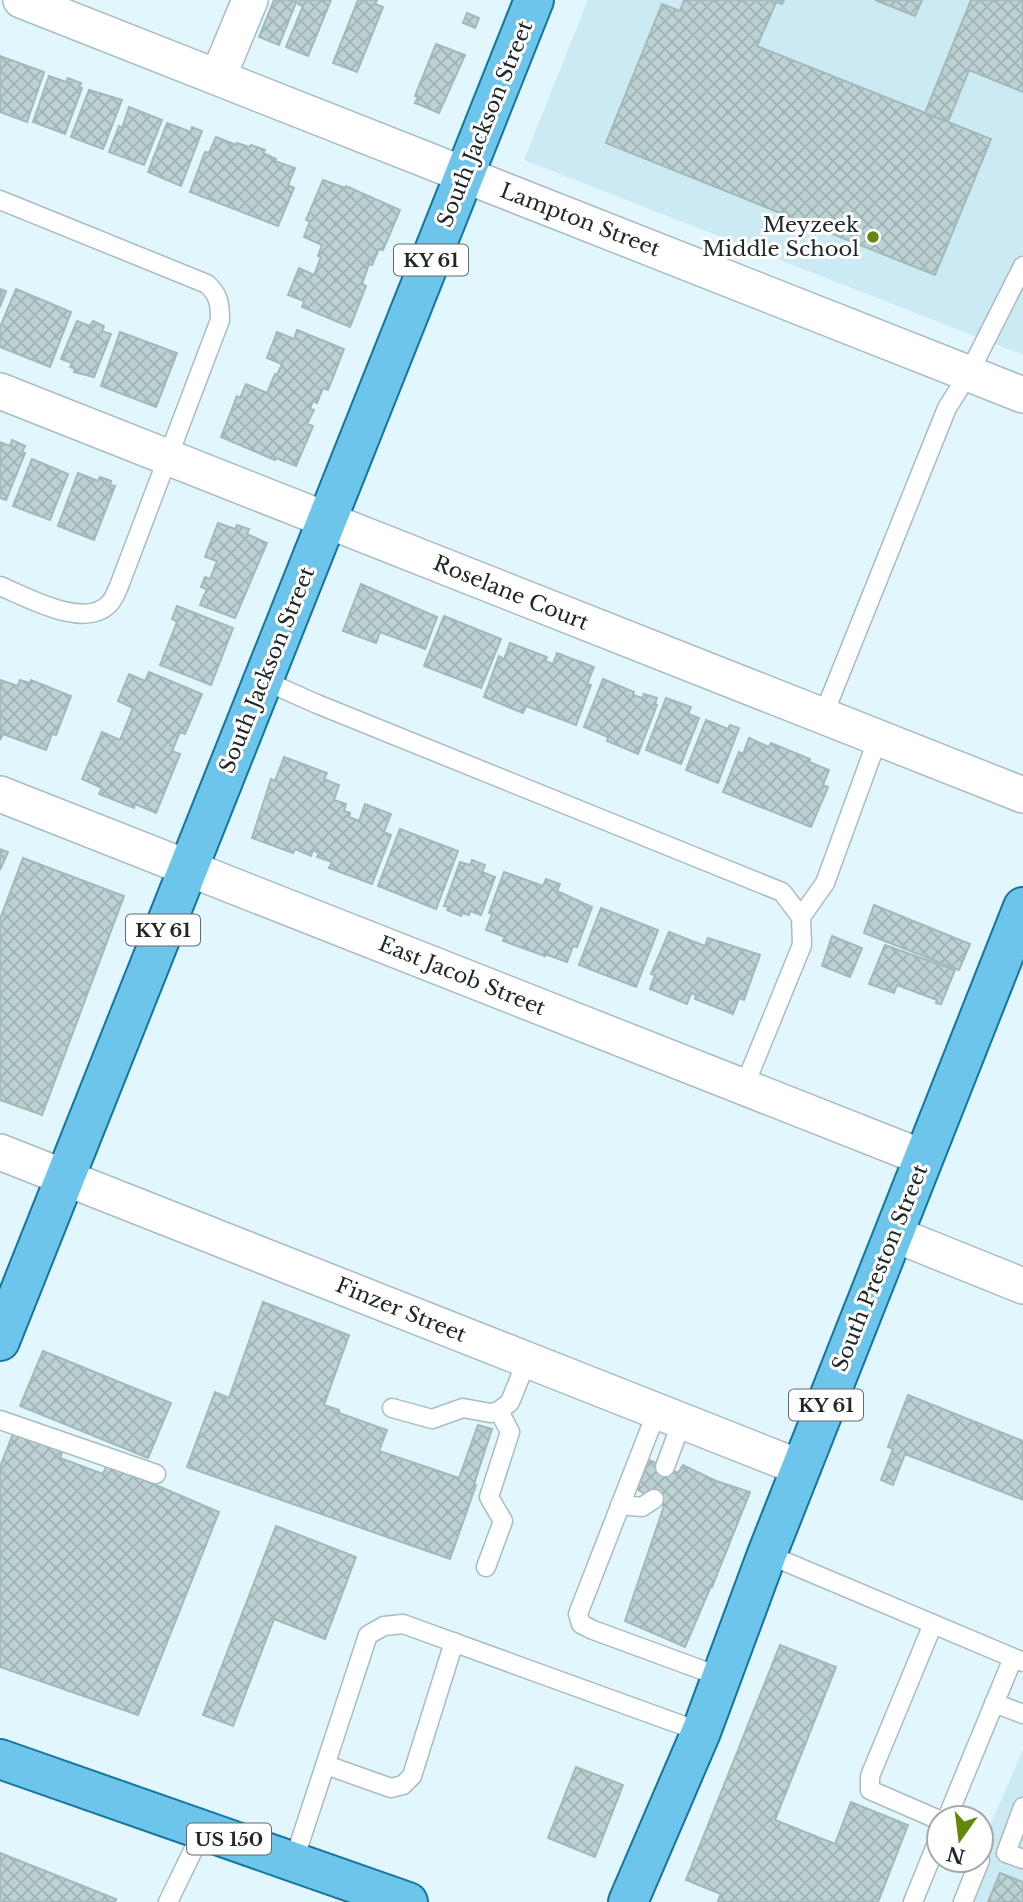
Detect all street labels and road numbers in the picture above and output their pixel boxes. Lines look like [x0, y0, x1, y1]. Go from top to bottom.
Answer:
street label: South Jackson Street [432, 17, 538, 231]
street label: Lampton Street [496, 178, 664, 262]
road number: KY 61 [394, 244, 468, 276]
street label: Roselane Court [430, 550, 593, 636]
street label: South Jackson Street [214, 563, 320, 777]
road number: KY 61 [126, 914, 200, 946]
street label: East Jacob Street [375, 931, 549, 1021]
street label: South Preston Street [827, 1161, 933, 1375]
street label: Finzer Street [332, 1272, 470, 1348]
road number: KY 61 [789, 1390, 863, 1420]
road number: US 150 [187, 1824, 271, 1854]

